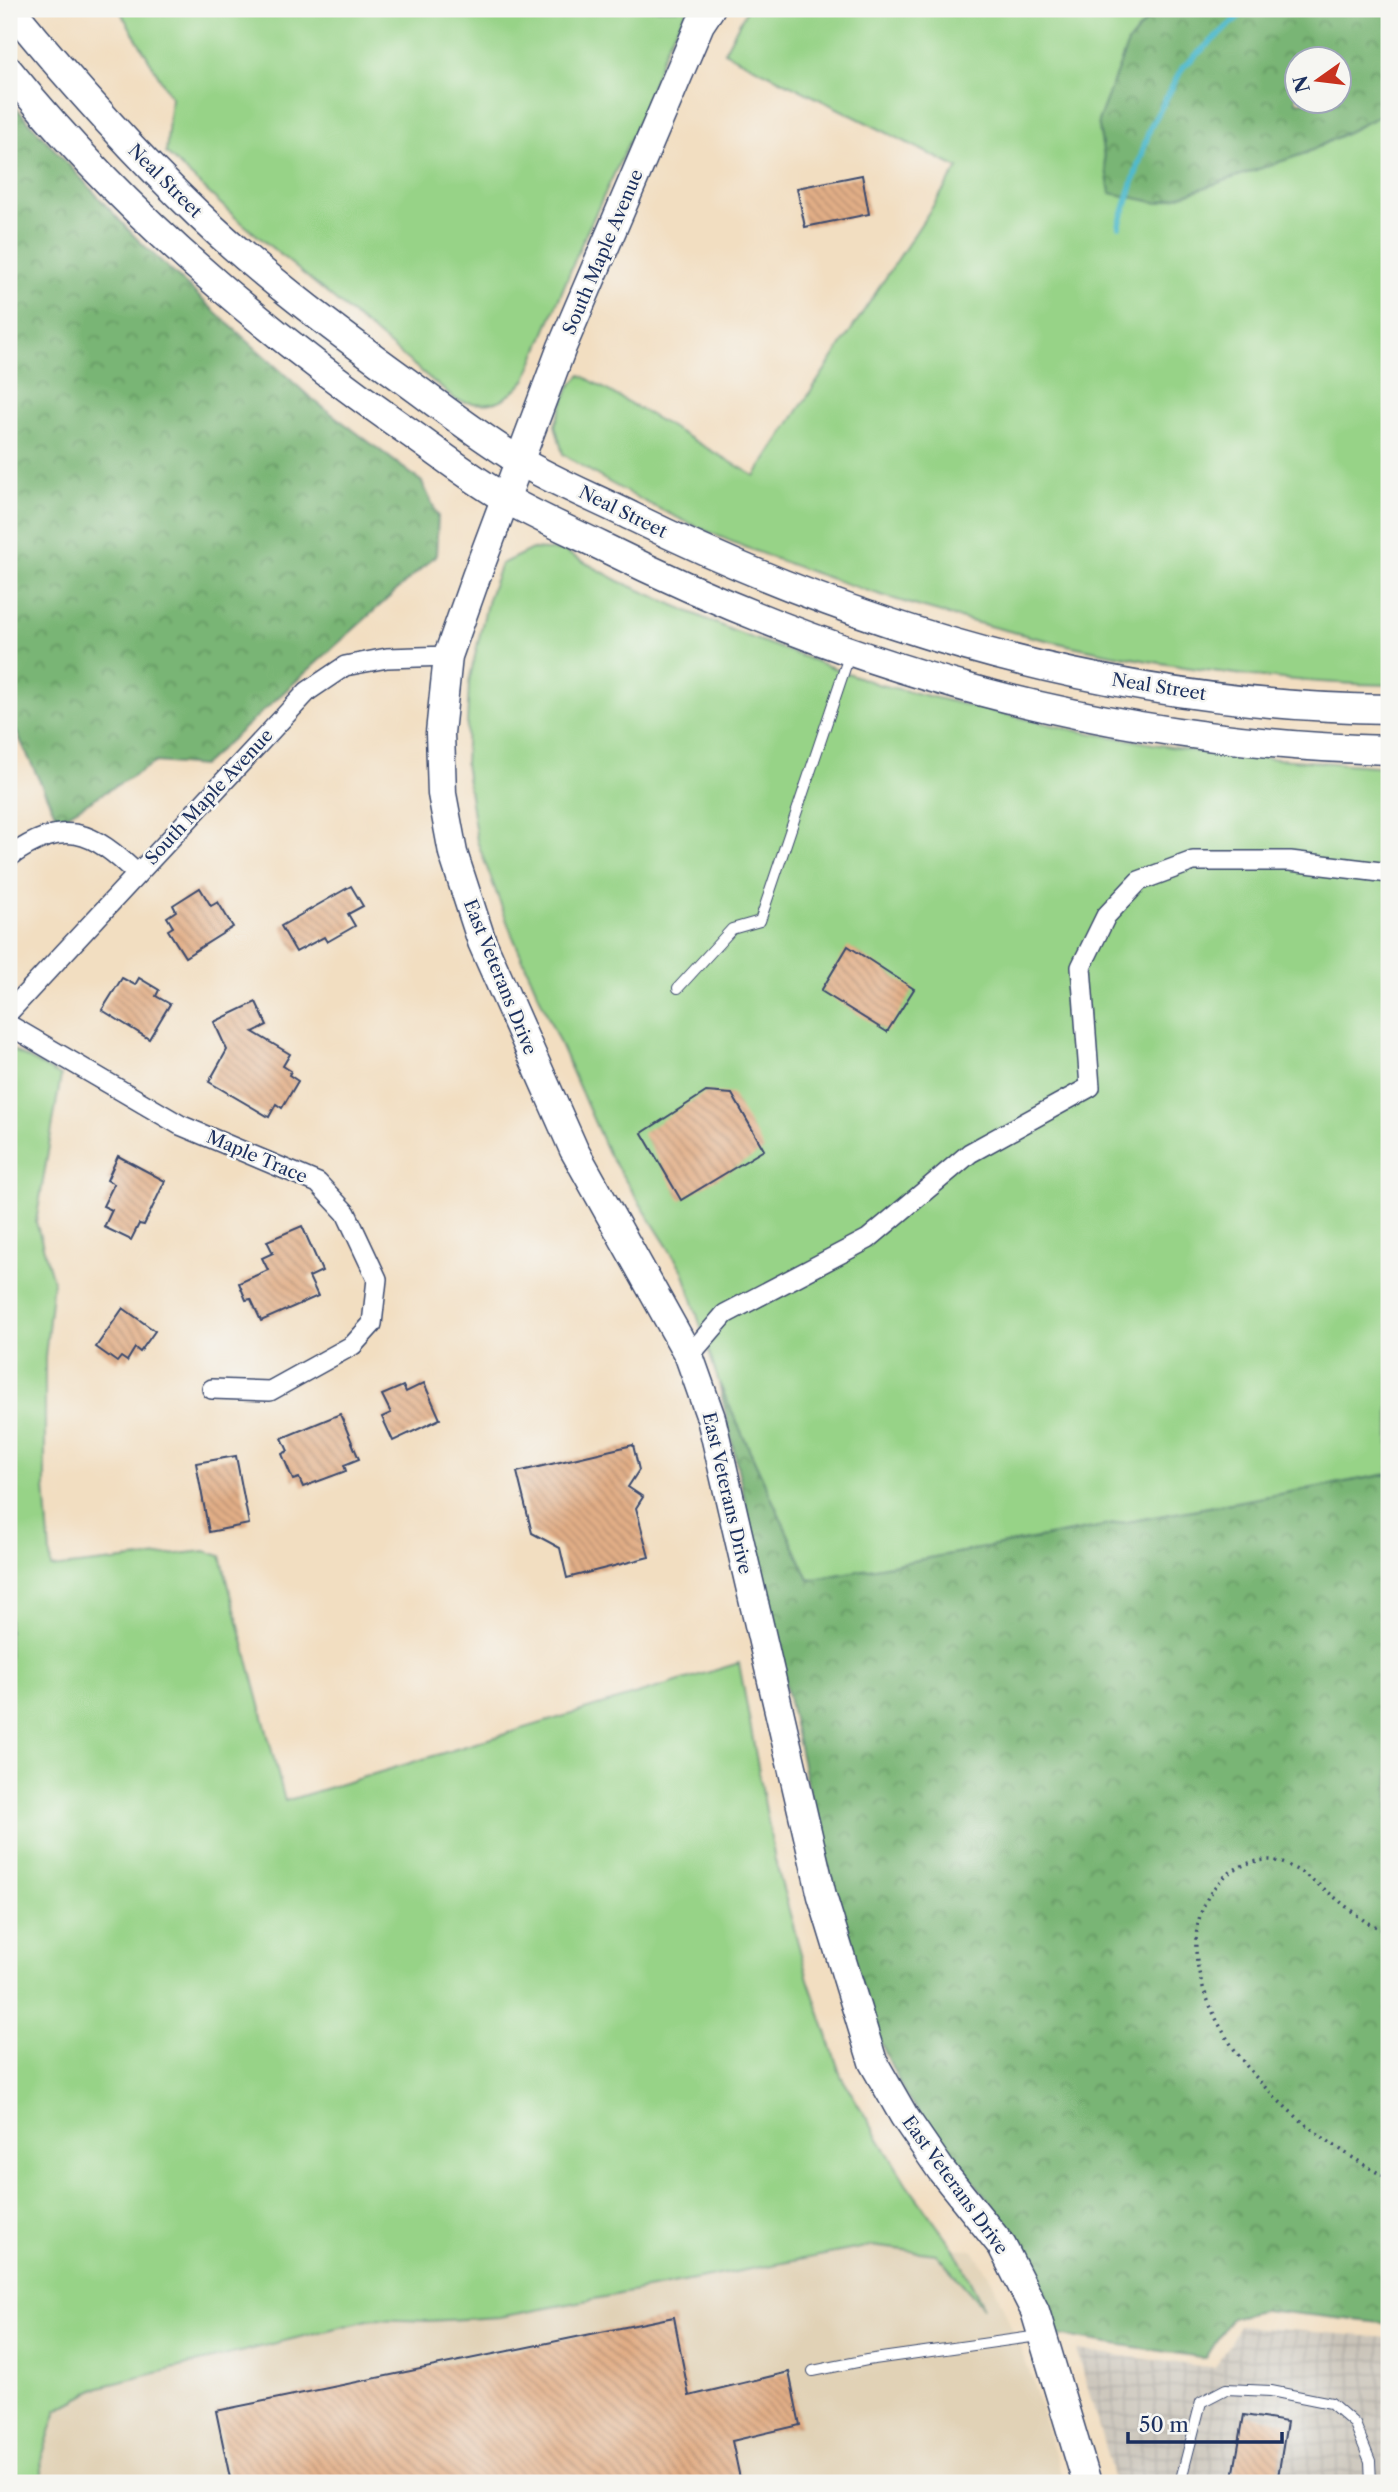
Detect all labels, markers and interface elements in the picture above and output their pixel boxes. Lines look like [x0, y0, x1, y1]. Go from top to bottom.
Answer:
north arrow [1282, 46, 1352, 116]
text: N [1289, 73, 1315, 95]
street label: Neal Street [124, 140, 207, 223]
street label: South Maple Avenue [558, 166, 648, 338]
street label: Neal Street [575, 481, 671, 543]
street label: Neal Street [1110, 669, 1208, 705]
street label: South Maple Avenue [140, 725, 278, 869]
street label: East Veterans Drive [459, 896, 541, 1058]
street label: Maple Trace [203, 1126, 311, 1188]
street label: East Veterans Drive [698, 1410, 756, 1576]
street label: East Veterans Drive [897, 2112, 1013, 2258]
scale bar [1128, 2401, 1282, 2445]
text: 50 m [1139, 2412, 1189, 2437]

